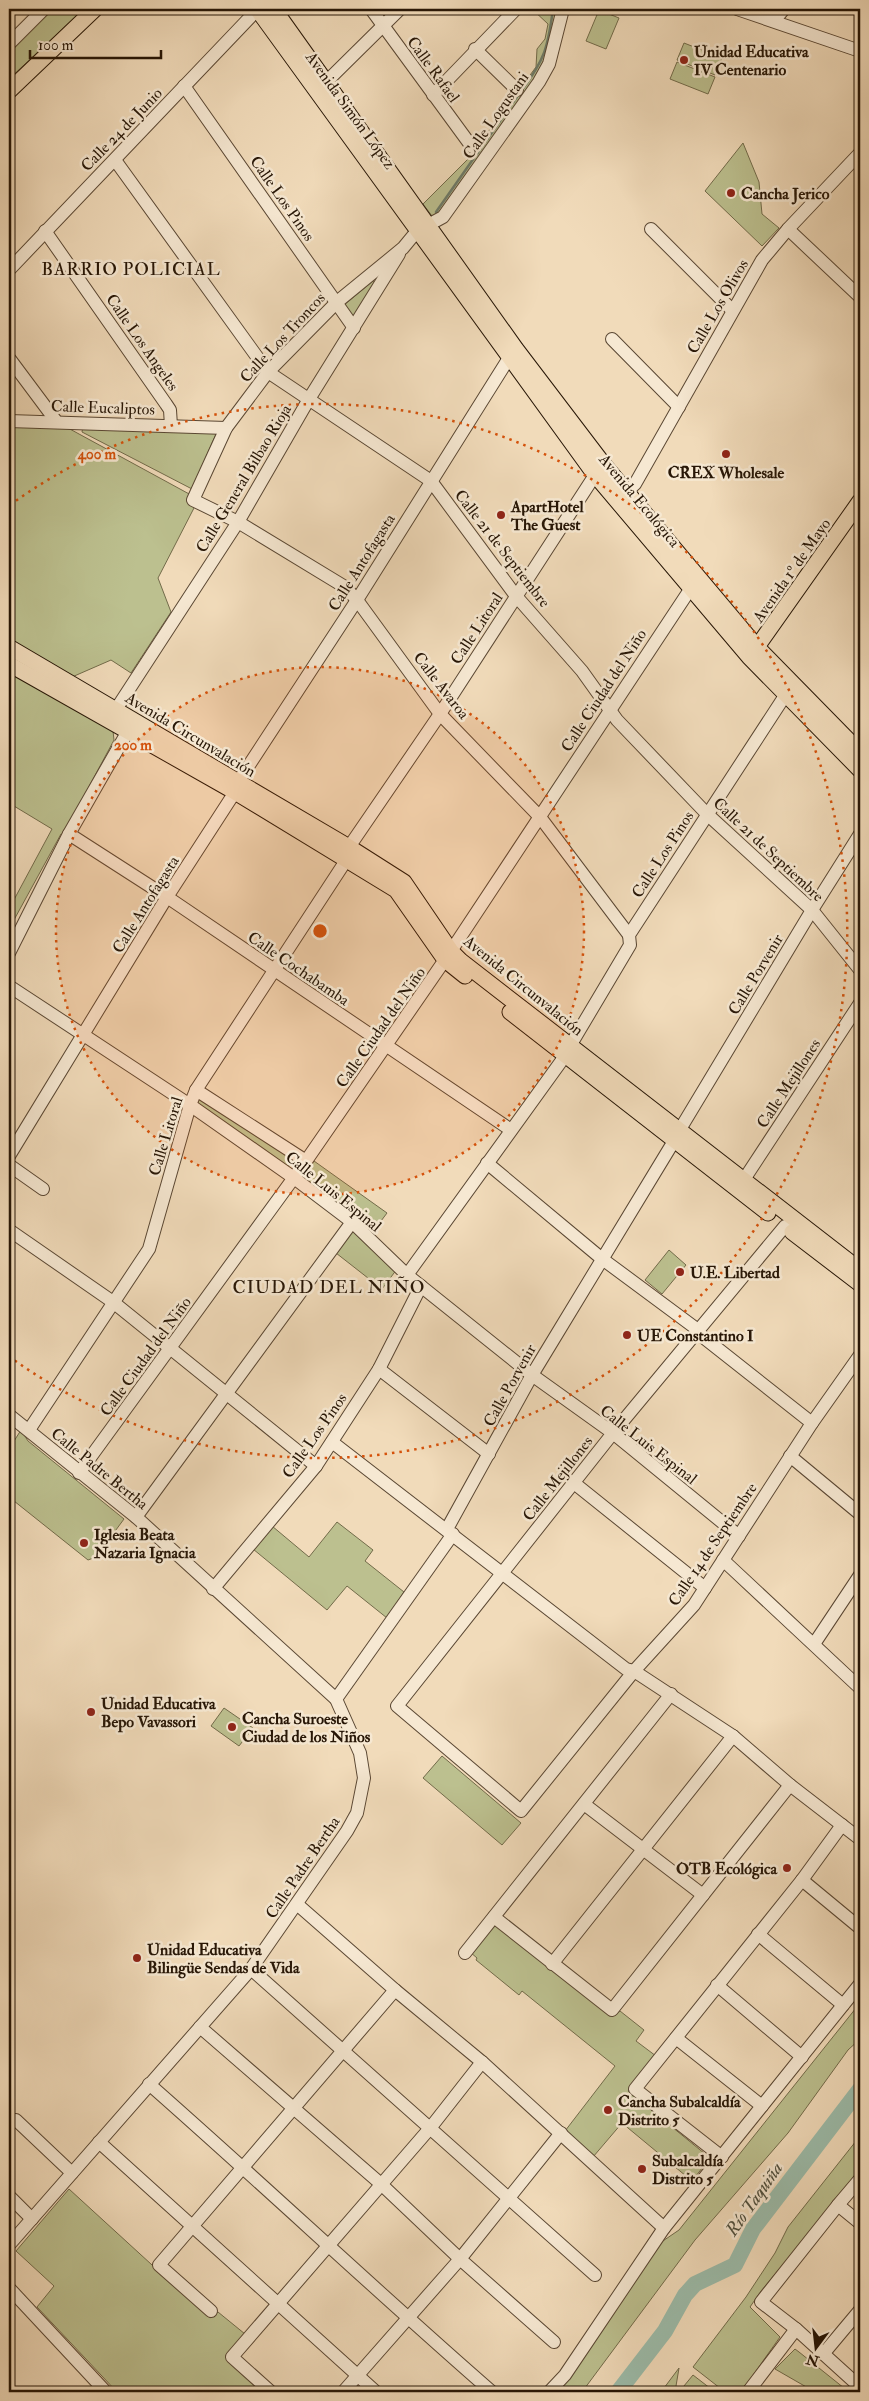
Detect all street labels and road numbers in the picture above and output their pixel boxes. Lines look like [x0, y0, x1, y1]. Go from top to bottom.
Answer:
street label: Calle Rafael [402, 33, 464, 107]
street label: Avenida Simón López [300, 47, 400, 174]
street label: Calle Logustani [458, 68, 533, 163]
street label: Calle 24 de Junio [77, 83, 168, 177]
street label: Calle Los Pinos [245, 152, 319, 245]
street label: Calle Los Olivos [683, 256, 753, 357]
street label: Calle Los Troncos [236, 288, 330, 387]
street label: Calle Los Angeles [101, 290, 183, 395]
street label: Calle Eucaliptos [51, 396, 155, 421]
street label: Calle General Bilbao Rioja [192, 400, 296, 556]
street label: Avenida Ecológica [594, 449, 684, 552]
street label: Calle 21 de Septiembre [449, 486, 555, 612]
street label: Calle Antofagasta [324, 510, 400, 615]
street label: Avenida 1º de Mayo [748, 514, 835, 627]
street label: Calle Litoral [446, 589, 507, 668]
street label: Calle Ciudad del Niño [557, 625, 651, 756]
street label: Calle Avaroa [409, 648, 474, 724]
street label: Avenida Circunvalación [121, 687, 259, 782]
street label: Calle 21 de Septiembre [708, 793, 828, 907]
street label: Calle Los Pinos [627, 807, 698, 902]
street label: Calle Antofagasta [108, 852, 184, 957]
street label: Calle Cochabamba [244, 927, 353, 1010]
street label: Calle Porvenir [724, 930, 788, 1019]
street label: Avenida Circunvalación [459, 931, 587, 1040]
street label: Calle Ciudad del Niño [332, 963, 430, 1092]
street label: Calle Mejillones [753, 1035, 825, 1132]
street label: Calle Litoral [144, 1094, 187, 1178]
street label: Calle Luis Espinal [281, 1147, 385, 1237]
street label: Calle Ciudad del Niño [96, 1293, 196, 1420]
street label: Calle Porvenir [479, 1341, 541, 1430]
street label: Calle Los Pinos [278, 1389, 352, 1482]
street label: Calle Luis Espinal [595, 1401, 701, 1490]
street label: Calle Padre Bertha [47, 1424, 152, 1514]
street label: Calle Mejillones [518, 1432, 597, 1525]
street label: Calle 14 de Septiembre [664, 1479, 763, 1611]
street label: Calle Padre Bertha [261, 1812, 345, 1923]

